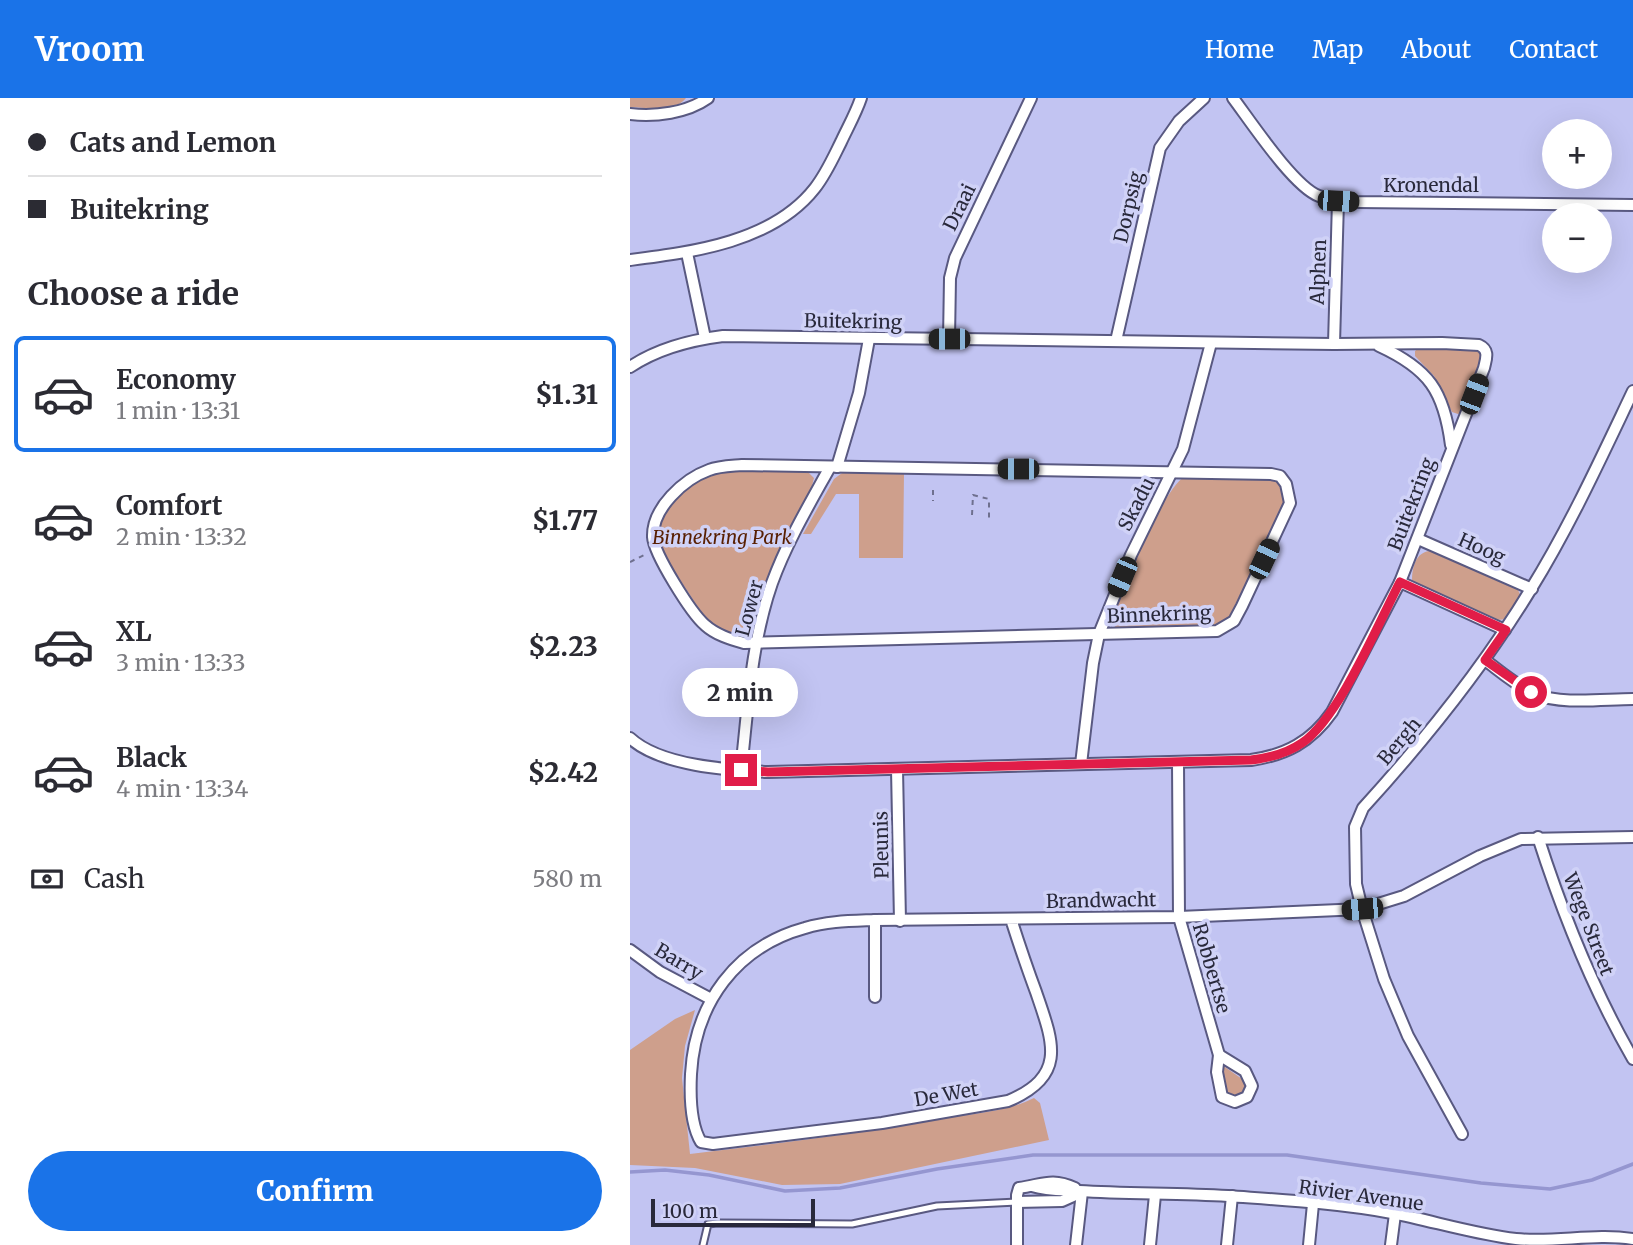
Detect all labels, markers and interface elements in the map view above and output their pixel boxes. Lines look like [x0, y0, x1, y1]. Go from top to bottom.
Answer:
text: Vroom [35, 29, 144, 70]
text: Home [1205, 34, 1274, 65]
text: Map [1312, 34, 1363, 65]
text: About [1401, 34, 1471, 65]
text: Contact [1509, 34, 1598, 65]
map controls [1542, 119, 1612, 273]
button: + [1542, 119, 1612, 189]
text: Cats and Lemon [70, 126, 276, 159]
street label: Dorpsig [1108, 168, 1148, 245]
street label: Kronendal [1383, 173, 1479, 197]
street label: Draai [937, 180, 981, 234]
car [1317, 189, 1360, 213]
text: Buitekring [70, 193, 209, 226]
button: − [1542, 203, 1612, 273]
street label: Alphen [1305, 238, 1331, 306]
text: Choose a ride [28, 274, 239, 314]
street label: Buitekring [804, 308, 903, 334]
car [929, 329, 971, 350]
icon: car [32, 363, 95, 426]
text: Economy [116, 363, 236, 396]
car [1457, 371, 1492, 417]
text: $1.31 [535, 378, 598, 411]
text: 1 min · 13:31 [116, 396, 240, 425]
street label: Buitekring [1382, 453, 1440, 554]
car [998, 459, 1040, 480]
street label: Skadu [1112, 473, 1160, 535]
icon: car [32, 489, 95, 552]
text: Comfort [116, 489, 222, 522]
text: $1.77 [532, 504, 598, 537]
text: 2 min · 13:32 [116, 522, 247, 551]
park label: Binnekring Park [652, 525, 792, 549]
street label: Hoog [1455, 527, 1510, 569]
car [1246, 536, 1283, 582]
car [1105, 554, 1140, 600]
street label: Lower [730, 577, 768, 639]
street label: Binnekring [1106, 600, 1212, 628]
icon: car [32, 615, 95, 678]
text: XL [116, 615, 152, 648]
text: $2.23 [528, 630, 598, 663]
text: 3 min · 13:33 [116, 648, 246, 677]
callout: 2 min [683, 668, 799, 718]
route start [1515, 676, 1547, 708]
text: 2 min [707, 678, 773, 707]
street label: Bergh [1372, 712, 1426, 770]
icon: car [32, 741, 95, 804]
text: Black [116, 741, 187, 774]
route end [725, 754, 757, 786]
text: $2.42 [528, 756, 598, 789]
text: 4 min · 13:34 [116, 774, 248, 803]
street label: Pleunis [868, 811, 894, 879]
icon: cash [28, 860, 66, 898]
text: Cash [84, 862, 145, 895]
text: 580 m [532, 864, 602, 893]
street label: Wege Street [1558, 868, 1620, 979]
street label: Brandwacht [1046, 887, 1157, 913]
car [1341, 897, 1384, 921]
street label: Robbertse [1188, 920, 1236, 1016]
street label: Barry [651, 937, 707, 985]
street label: De Wet [912, 1076, 980, 1111]
button: Confirm [28, 1151, 602, 1231]
street label: Rivier Avenue [1297, 1174, 1425, 1216]
scale bar [651, 1196, 816, 1228]
text: 100 m [662, 1199, 718, 1223]

